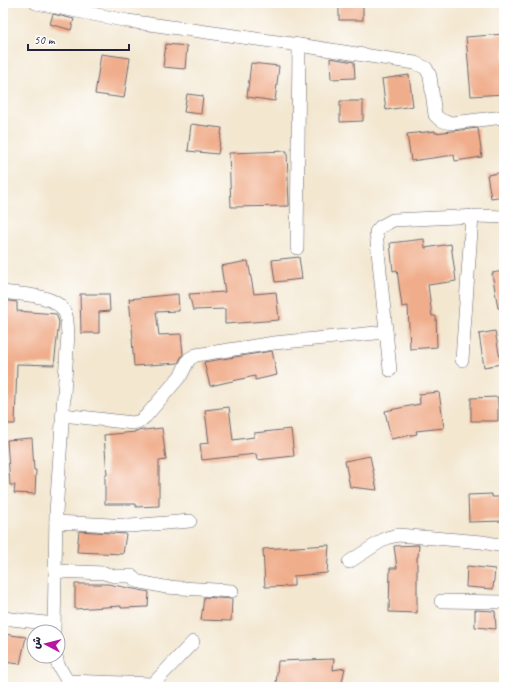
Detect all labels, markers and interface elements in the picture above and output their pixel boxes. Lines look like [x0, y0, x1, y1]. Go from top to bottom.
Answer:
scale bar [28, 26, 129, 52]
text: 50 m [34, 32, 56, 48]
north arrow [26, 624, 66, 664]
text: ش [28, 636, 44, 650]

